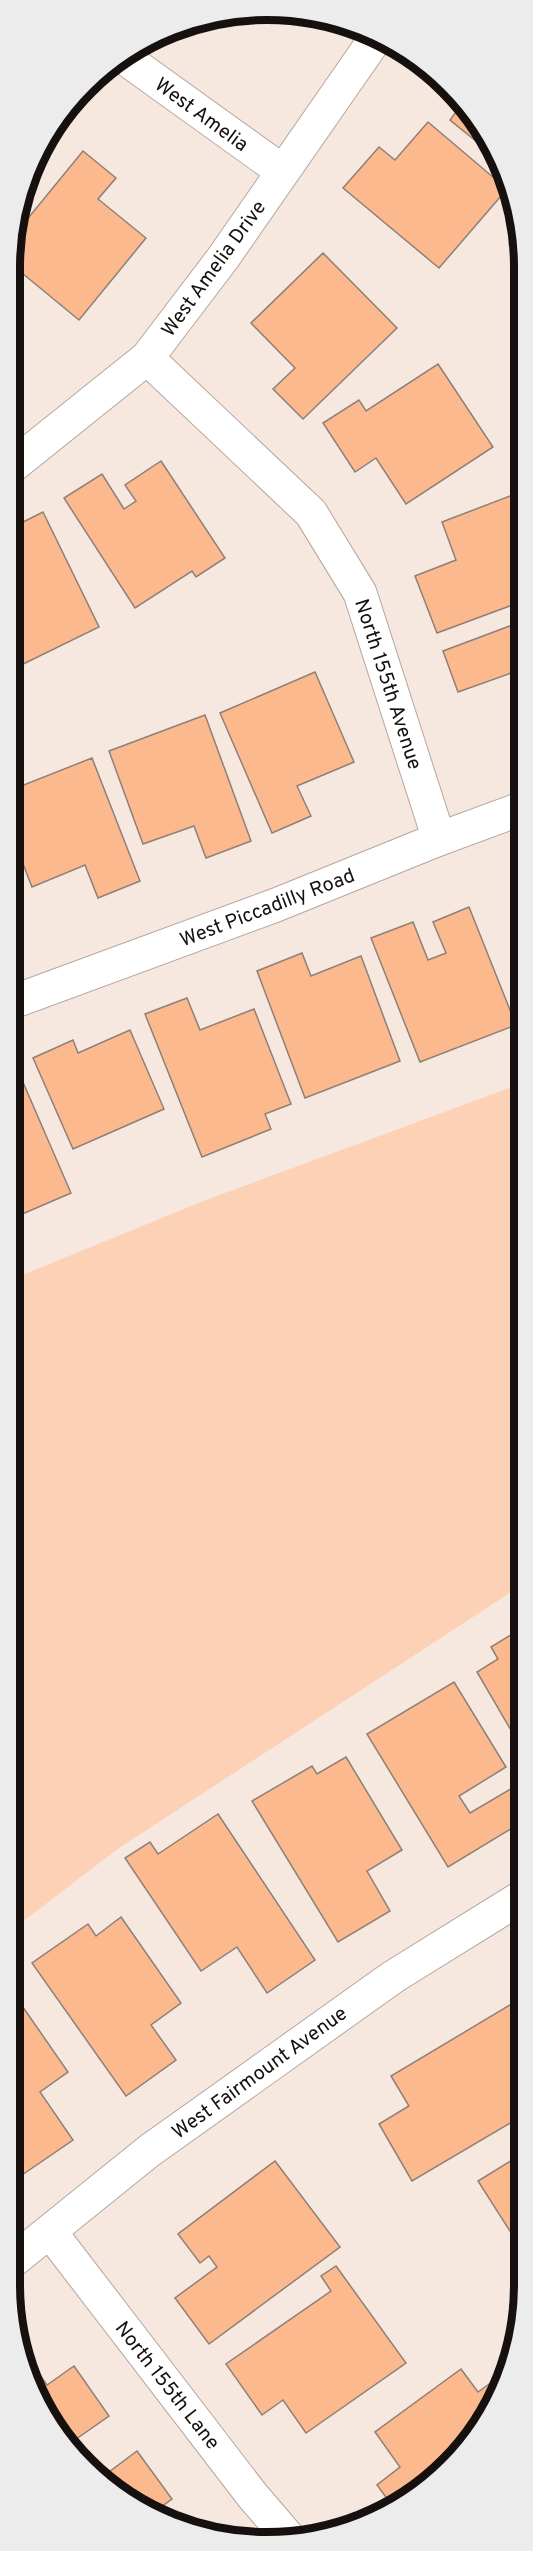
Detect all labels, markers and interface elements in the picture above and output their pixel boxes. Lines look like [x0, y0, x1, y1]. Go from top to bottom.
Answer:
street label: West Amelia [149, 73, 253, 158]
street label: West Amelia Drive [156, 196, 273, 342]
street label: North 155th Avenue [347, 596, 427, 773]
street label: West Piccadilly Road [177, 864, 359, 954]
street label: West Fairmount Avenue [167, 2001, 353, 2146]
street label: North 155th Lane [108, 2317, 225, 2456]

